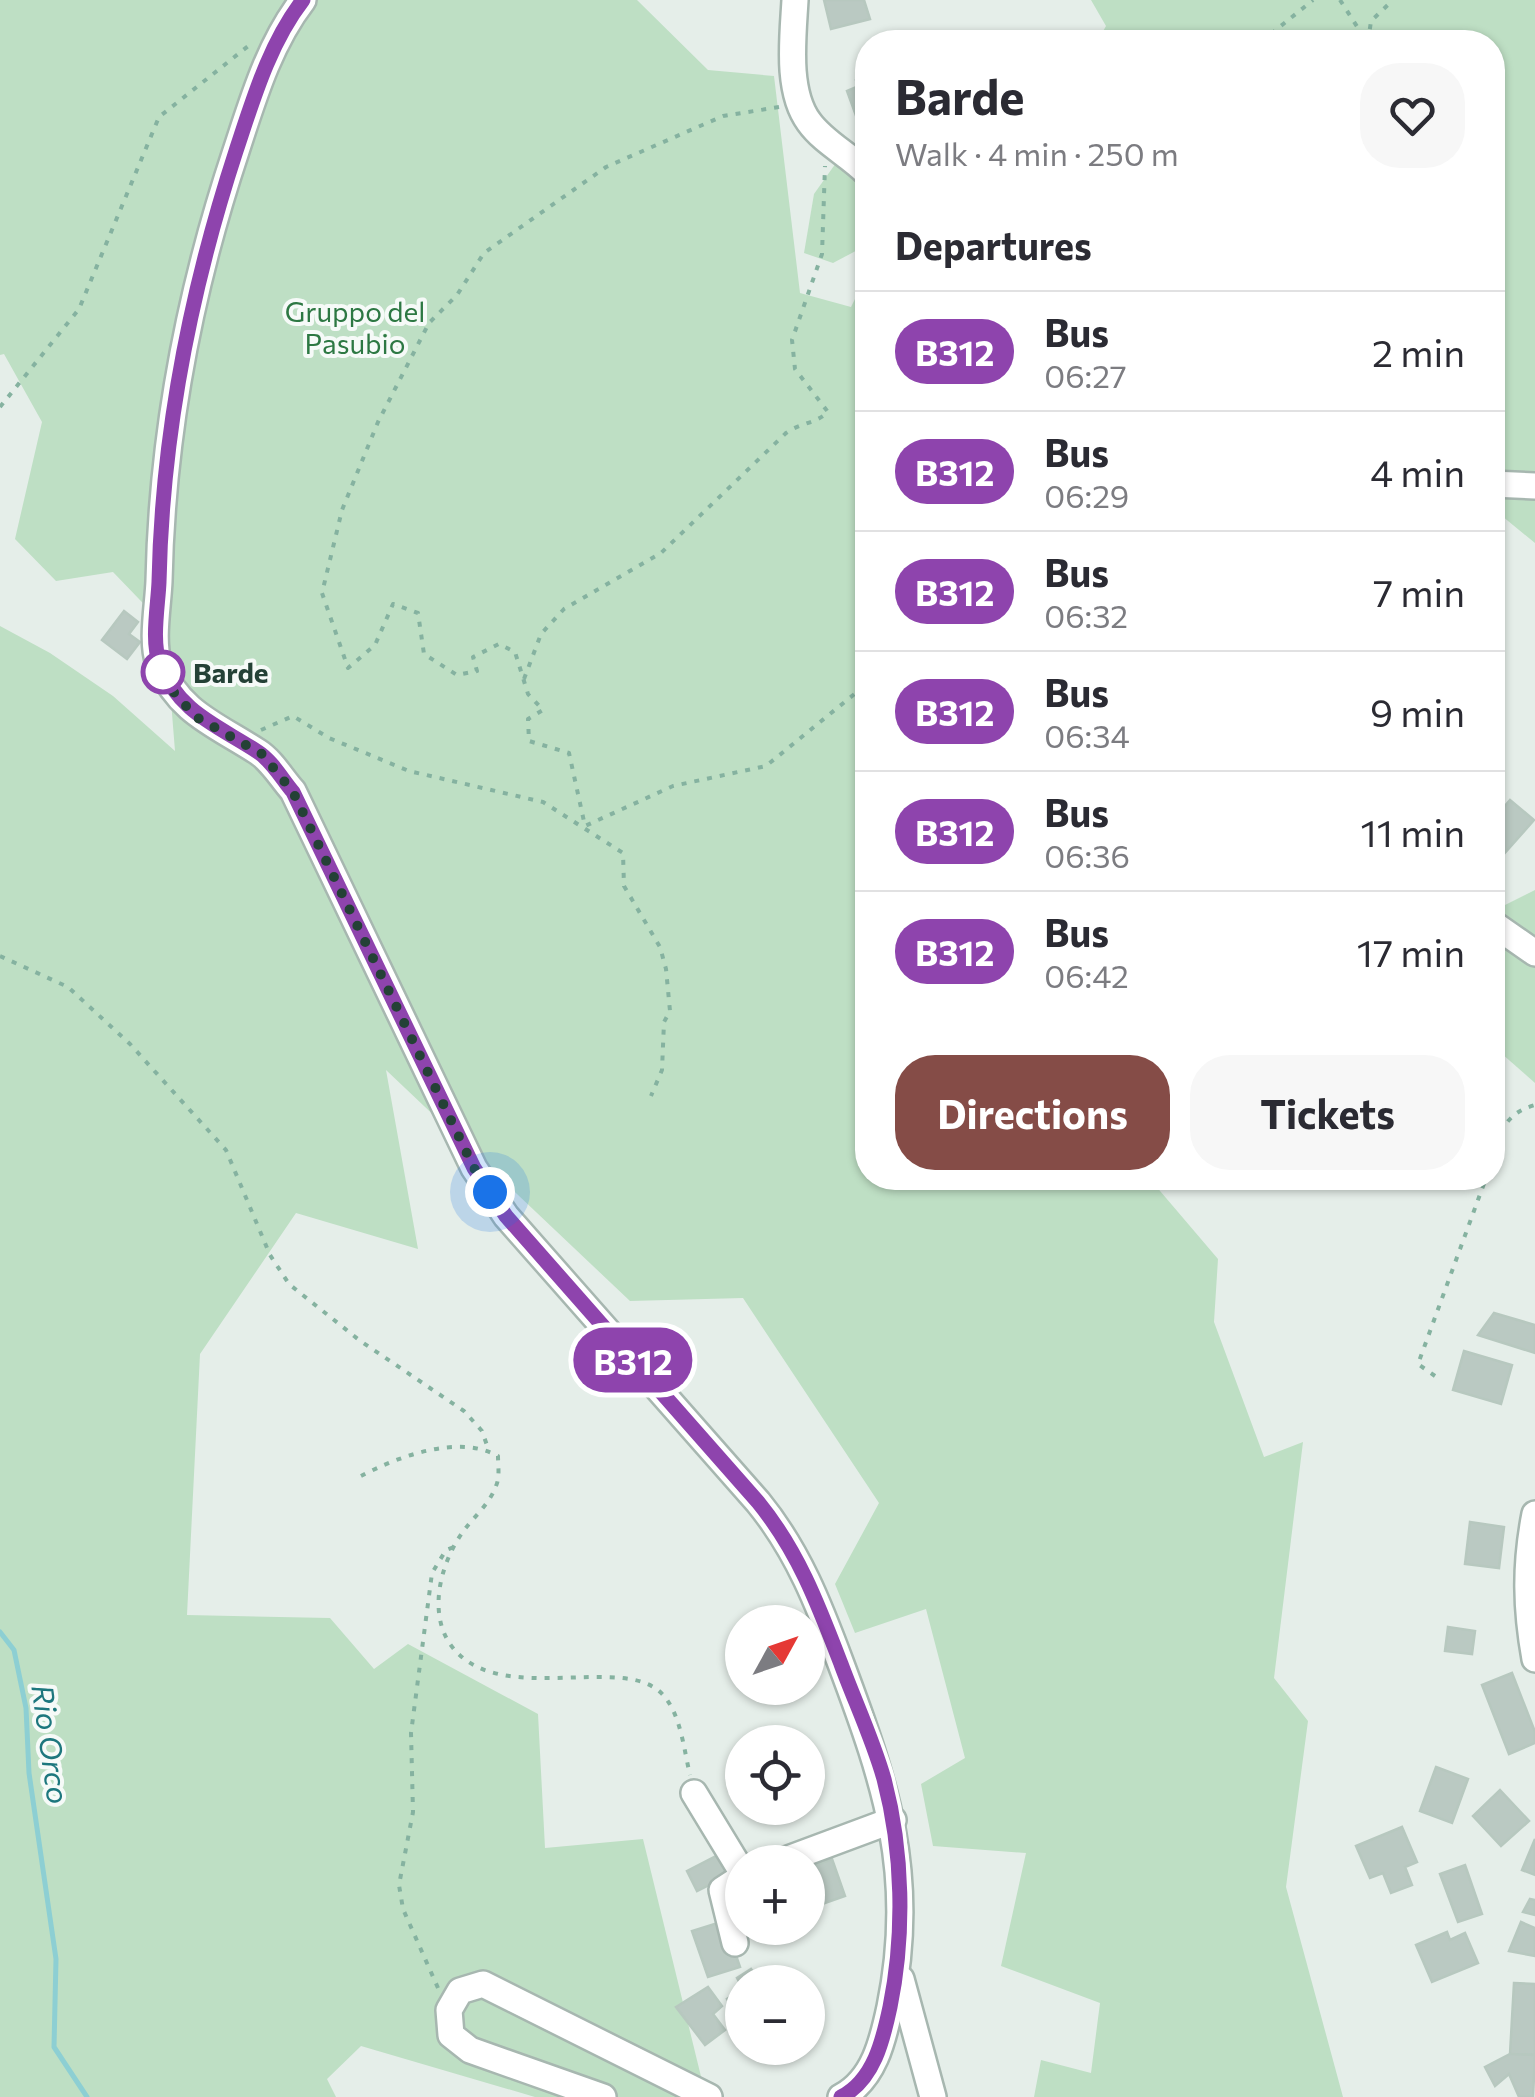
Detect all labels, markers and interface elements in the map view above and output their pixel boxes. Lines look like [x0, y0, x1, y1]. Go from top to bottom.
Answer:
button: heart [1360, 63, 1465, 168]
text: Barde [895, 66, 1025, 125]
text: Walk · 4 min · 250 m [895, 133, 1179, 173]
text: Departures [895, 221, 1092, 268]
park label: Gruppo del Pasubio [285, 294, 425, 360]
text: Bus [1044, 308, 1109, 355]
text: 2 min [1372, 328, 1465, 375]
text: B312 [915, 330, 994, 373]
text: 06:27 [1044, 355, 1127, 395]
text: Bus [1044, 428, 1109, 475]
text: 4 min [1370, 448, 1465, 495]
text: B312 [915, 450, 994, 493]
text: 06:29 [1044, 475, 1129, 515]
text: Bus [1044, 548, 1109, 595]
text: 7 min [1373, 568, 1465, 615]
text: B312 [915, 570, 994, 613]
text: 06:32 [1044, 595, 1128, 635]
marker: Barde [142, 651, 184, 693]
place label: Barde [193, 655, 269, 689]
text: Bus [1044, 668, 1109, 715]
text: 9 min [1370, 688, 1465, 735]
text: B312 [915, 690, 994, 733]
text: 06:34 [1044, 715, 1130, 755]
text: Bus [1044, 788, 1109, 835]
text: 11 min [1361, 808, 1465, 855]
text: B312 [915, 810, 994, 853]
text: 06:36 [1044, 835, 1130, 875]
text: Bus [1044, 908, 1109, 955]
text: 17 min [1357, 928, 1465, 975]
text: B312 [915, 930, 994, 973]
text: 06:42 [1044, 955, 1129, 995]
button: Directions [895, 1055, 1170, 1170]
button: Tickets [1190, 1055, 1465, 1170]
your location [465, 1167, 515, 1217]
line badge: B312 [563, 1328, 703, 1392]
text: B312 [593, 1339, 673, 1382]
north arrow [725, 1605, 825, 1705]
map controls [725, 1605, 825, 2065]
water label: Rio Orco [25, 1682, 79, 1806]
button: locate [725, 1725, 825, 1825]
button: + [725, 1845, 825, 1945]
button: − [725, 1965, 825, 2065]

